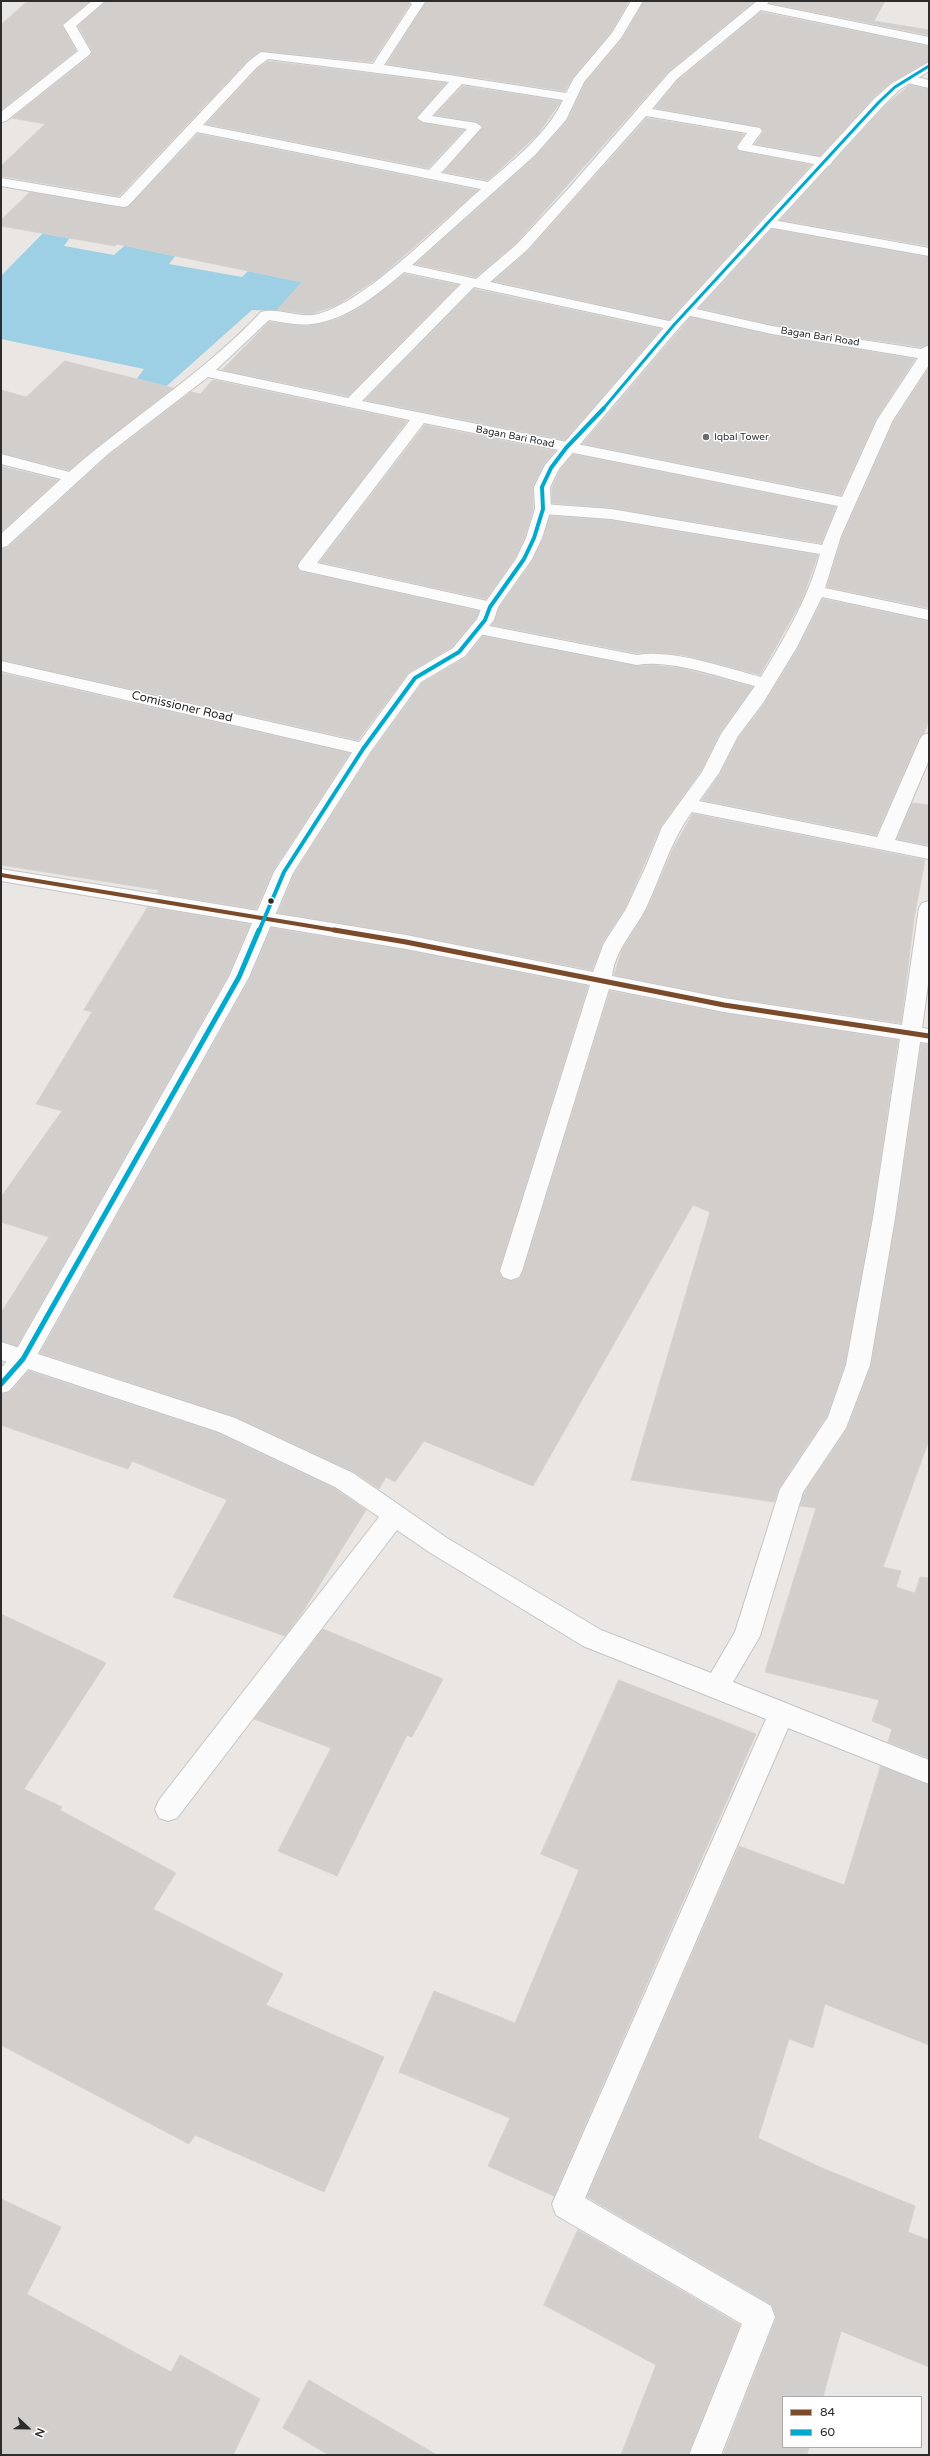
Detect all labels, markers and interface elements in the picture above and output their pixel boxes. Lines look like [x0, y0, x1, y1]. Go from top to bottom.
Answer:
street label: Bagan Bari Road [780, 325, 860, 349]
street label: Bagan Bari Road [475, 423, 555, 451]
place label: Iqbal Tower [714, 431, 769, 443]
marker: Iqbal Tower [701, 432, 711, 442]
street label: Comissioner Road [130, 688, 234, 726]
unlabelled marker [266, 896, 276, 906]
legend [782, 2396, 922, 2448]
text: 84 [820, 2405, 835, 2419]
north arrow [8, 2408, 48, 2448]
text: 60 [820, 2425, 835, 2439]
text: N [32, 2426, 47, 2439]

